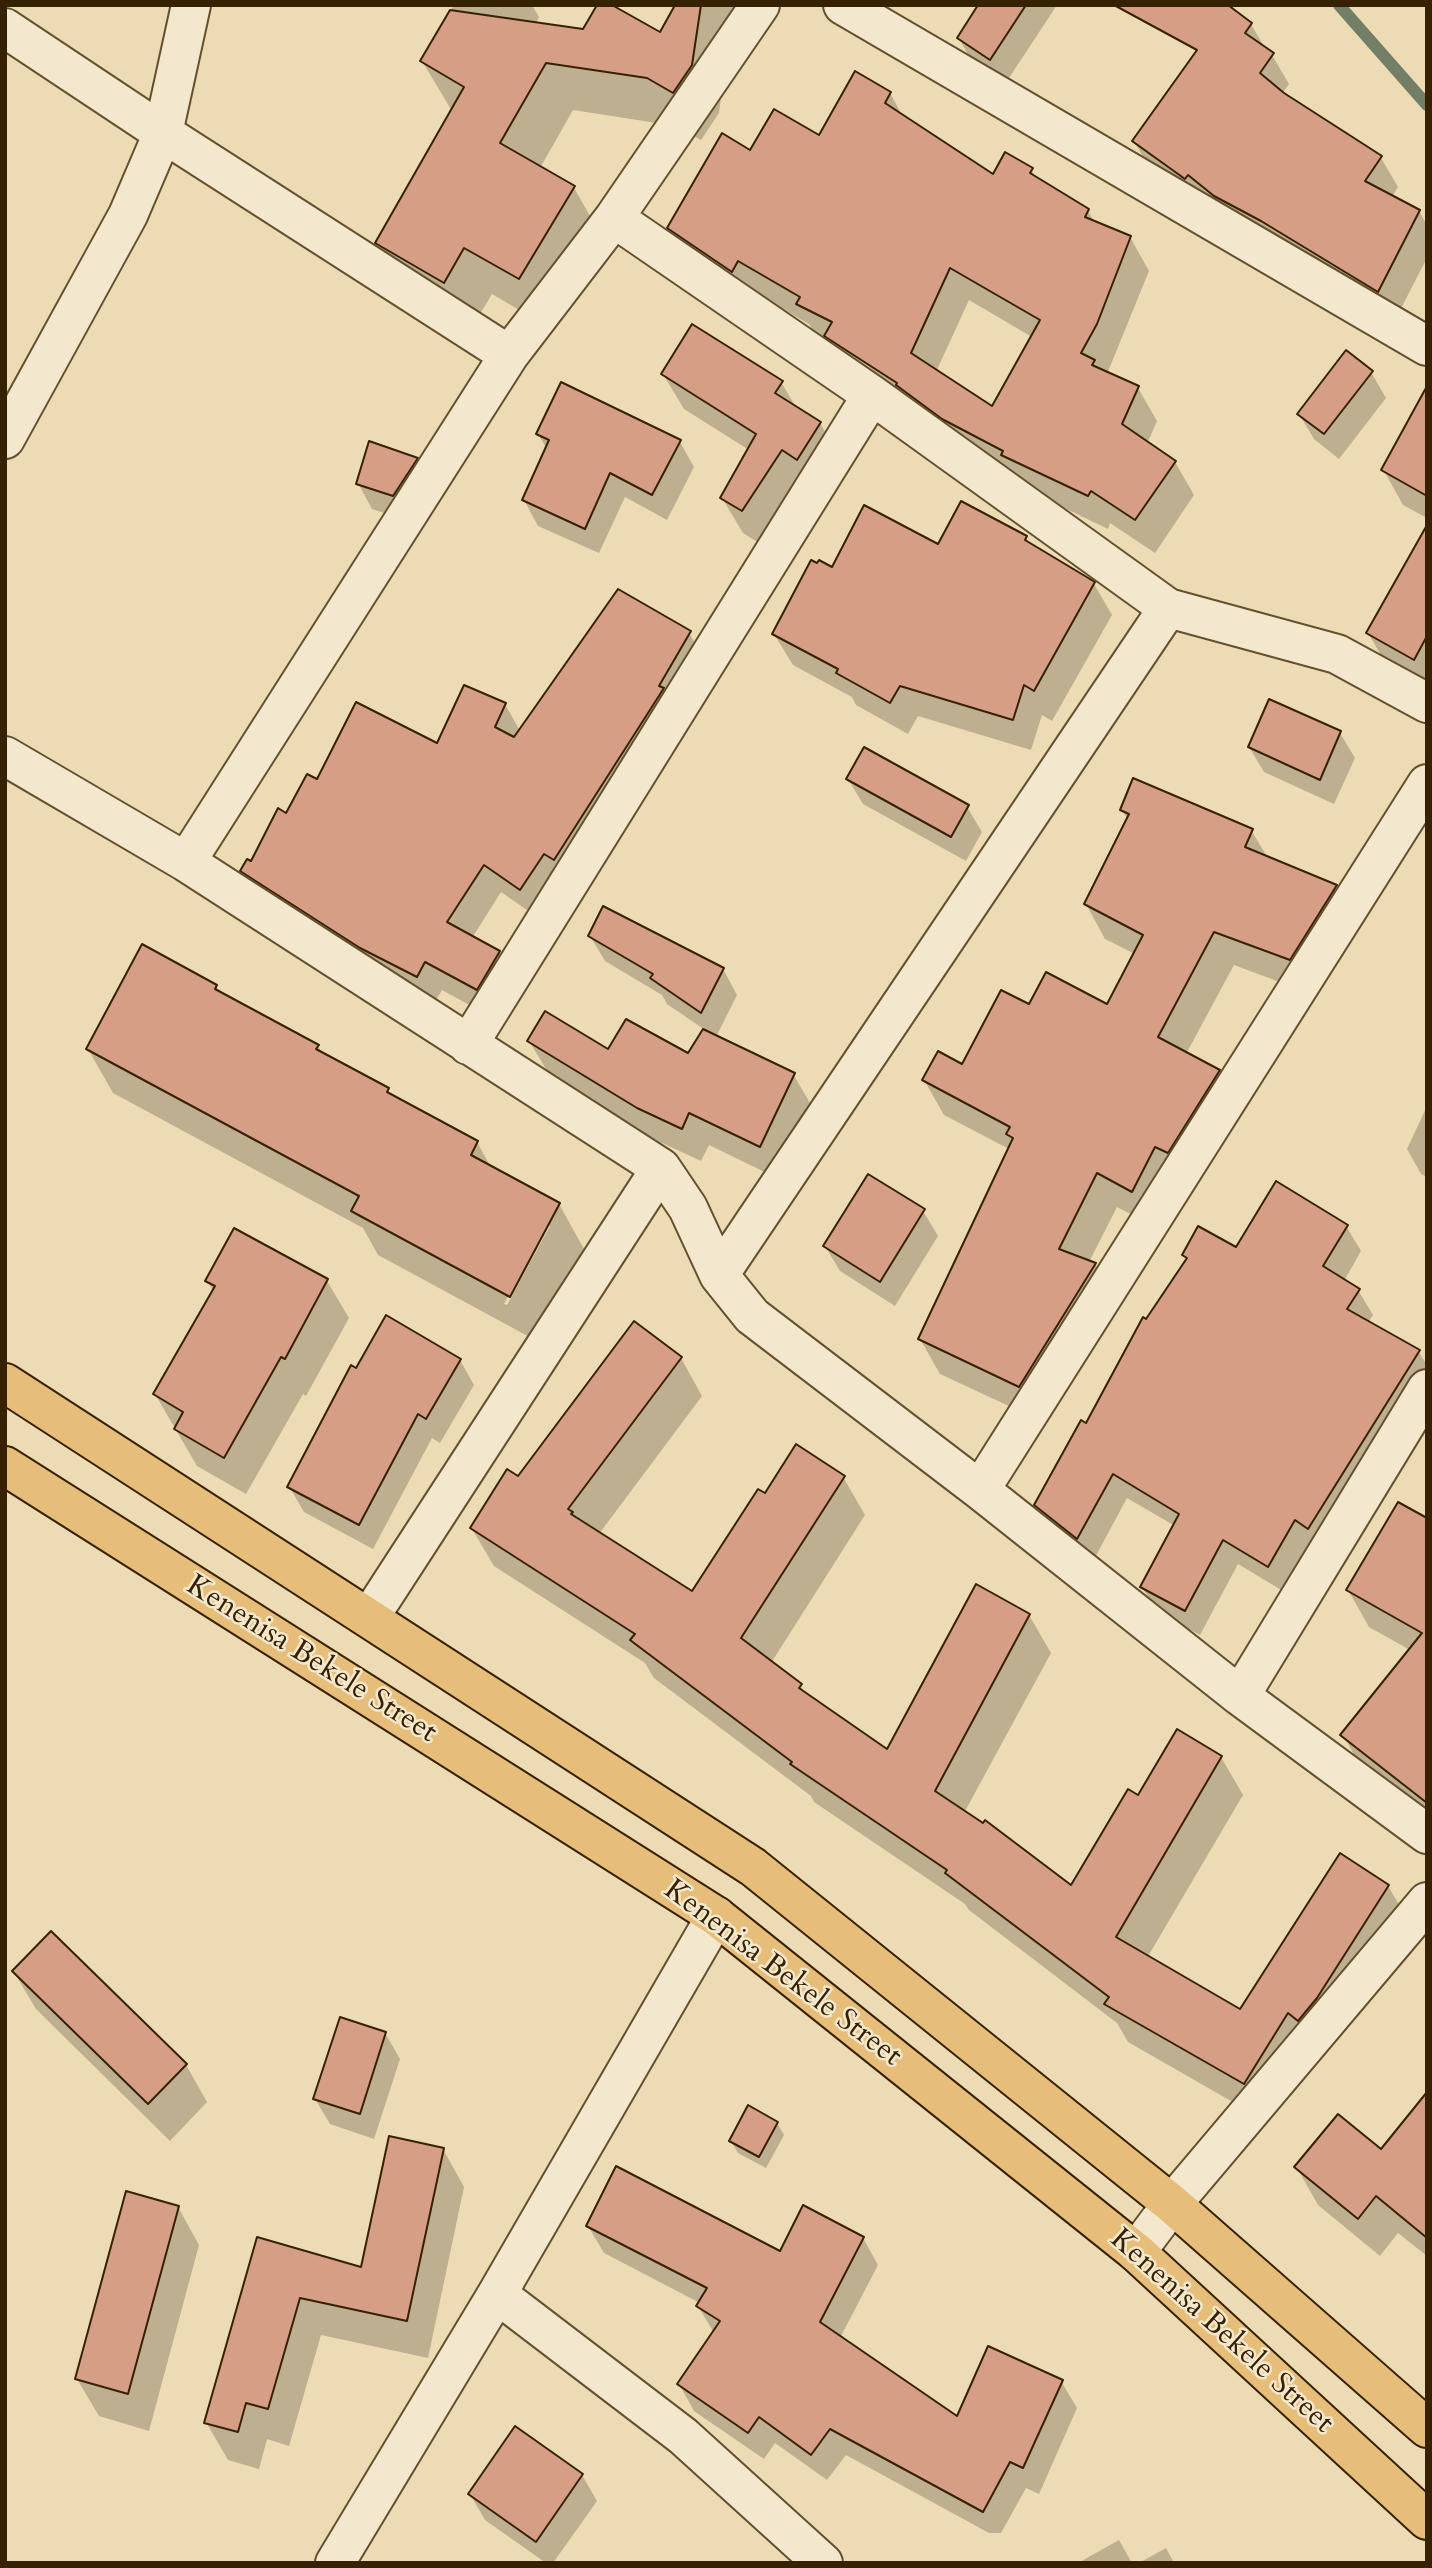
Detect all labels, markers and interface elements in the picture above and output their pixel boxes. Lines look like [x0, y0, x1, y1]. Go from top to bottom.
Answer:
street label: Kenenisa Bekele Street [179, 1568, 443, 1752]
street label: Kenenisa Bekele Street [656, 1873, 908, 2075]
street label: Kenenisa Bekele Street [1102, 2222, 1340, 2442]

